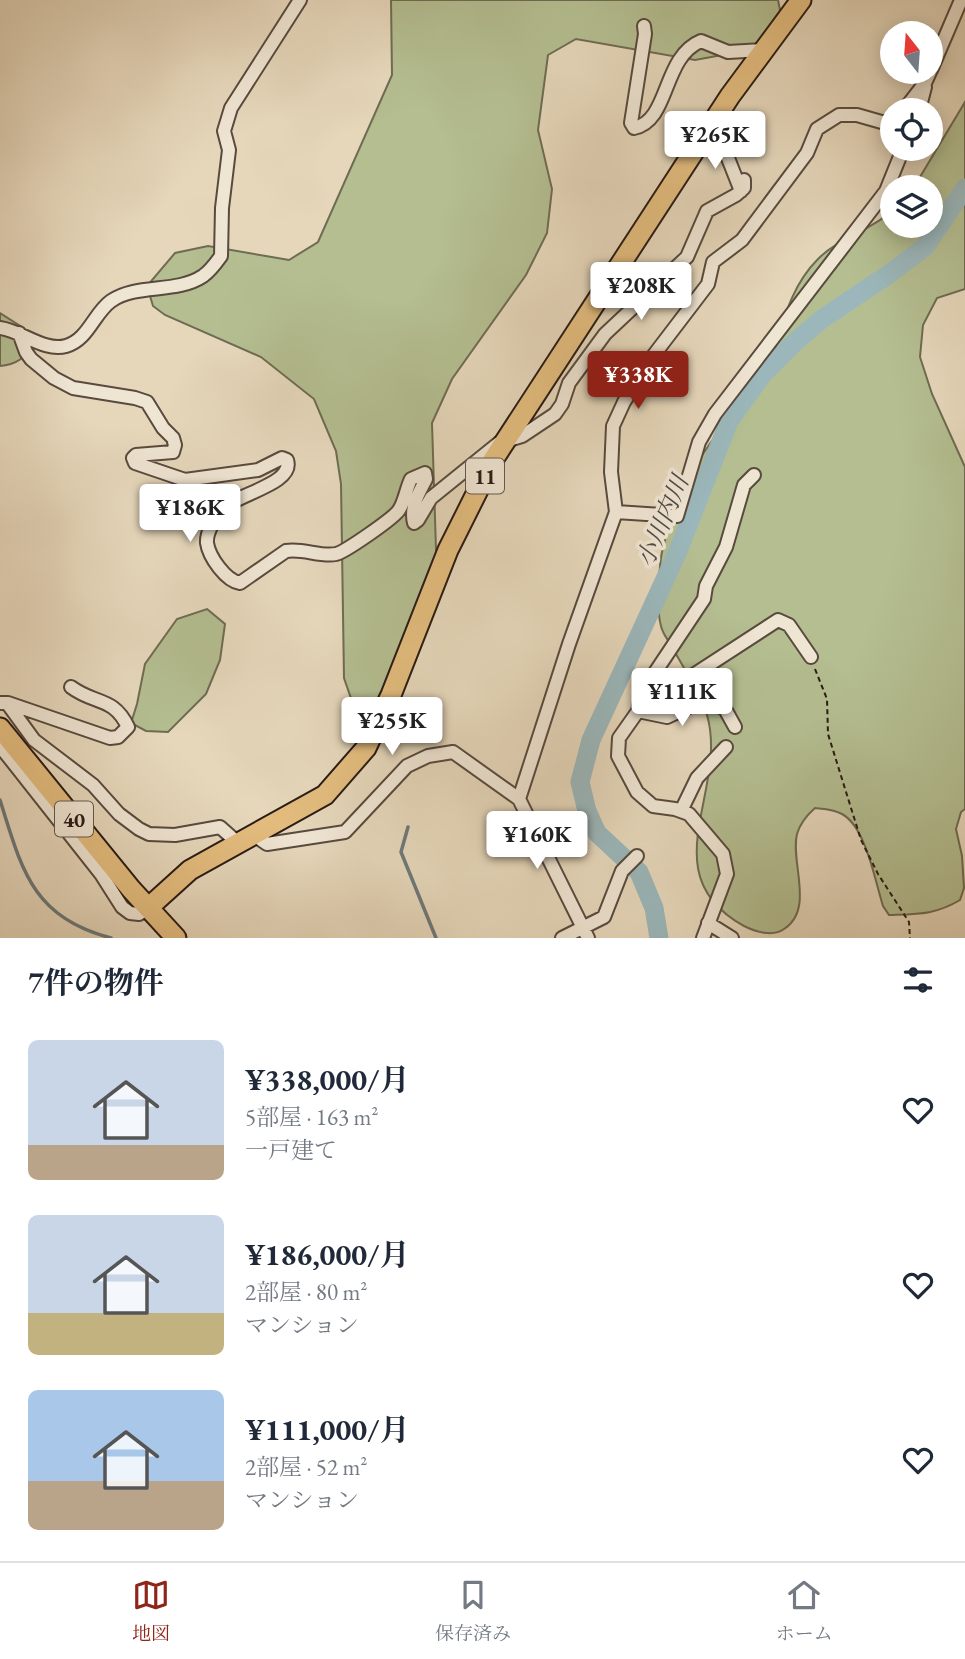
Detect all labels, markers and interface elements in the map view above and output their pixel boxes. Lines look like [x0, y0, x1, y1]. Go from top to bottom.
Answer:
north arrow [880, 21, 943, 84]
map controls [880, 21, 943, 238]
button: locate [880, 98, 943, 161]
pin: ¥265K [666, 111, 764, 171]
text: ¥265K [680, 119, 750, 149]
button: layers [880, 175, 943, 238]
pin: ¥208K [592, 262, 690, 322]
text: ¥208K [606, 270, 676, 300]
pin: ¥338K [589, 352, 687, 411]
text: ¥338K [603, 359, 673, 389]
road number: 11 [466, 458, 504, 494]
water label: 小川内川 [629, 468, 696, 571]
pin: ¥186K [141, 484, 239, 544]
text: ¥186K [155, 492, 225, 522]
pin: ¥111K [633, 668, 731, 728]
text: ¥111K [647, 676, 717, 706]
pin: ¥255K [343, 698, 441, 757]
text: ¥255K [357, 705, 427, 735]
road number: 40 [55, 802, 93, 836]
pin: ¥160K [488, 812, 586, 871]
text: ¥160K [502, 819, 572, 849]
icon: filters [899, 961, 937, 999]
text: 7件の物件 [28, 963, 164, 1002]
text: ¥338,000/月 [245, 1060, 409, 1099]
icon: home [84, 1068, 168, 1152]
icon: heart [899, 1091, 937, 1129]
text: 5部屋 · 163 m² [245, 1102, 378, 1132]
text: 一戸建て [245, 1135, 337, 1165]
text: ¥186,000/月 [245, 1235, 409, 1274]
icon: home [84, 1243, 168, 1327]
icon: heart [899, 1266, 937, 1304]
text: 2部屋 · 80 m² [245, 1277, 367, 1307]
text: マンション [245, 1310, 359, 1340]
text: ¥111,000/月 [245, 1410, 409, 1449]
icon: home [84, 1418, 168, 1502]
icon: heart [899, 1441, 937, 1479]
text: 2部屋 · 52 m² [245, 1452, 367, 1482]
text: マンション [245, 1485, 359, 1515]
tab: 地図 [132, 1576, 170, 1646]
tab: 保存済み [435, 1576, 511, 1646]
tab: ホーム [776, 1576, 833, 1646]

